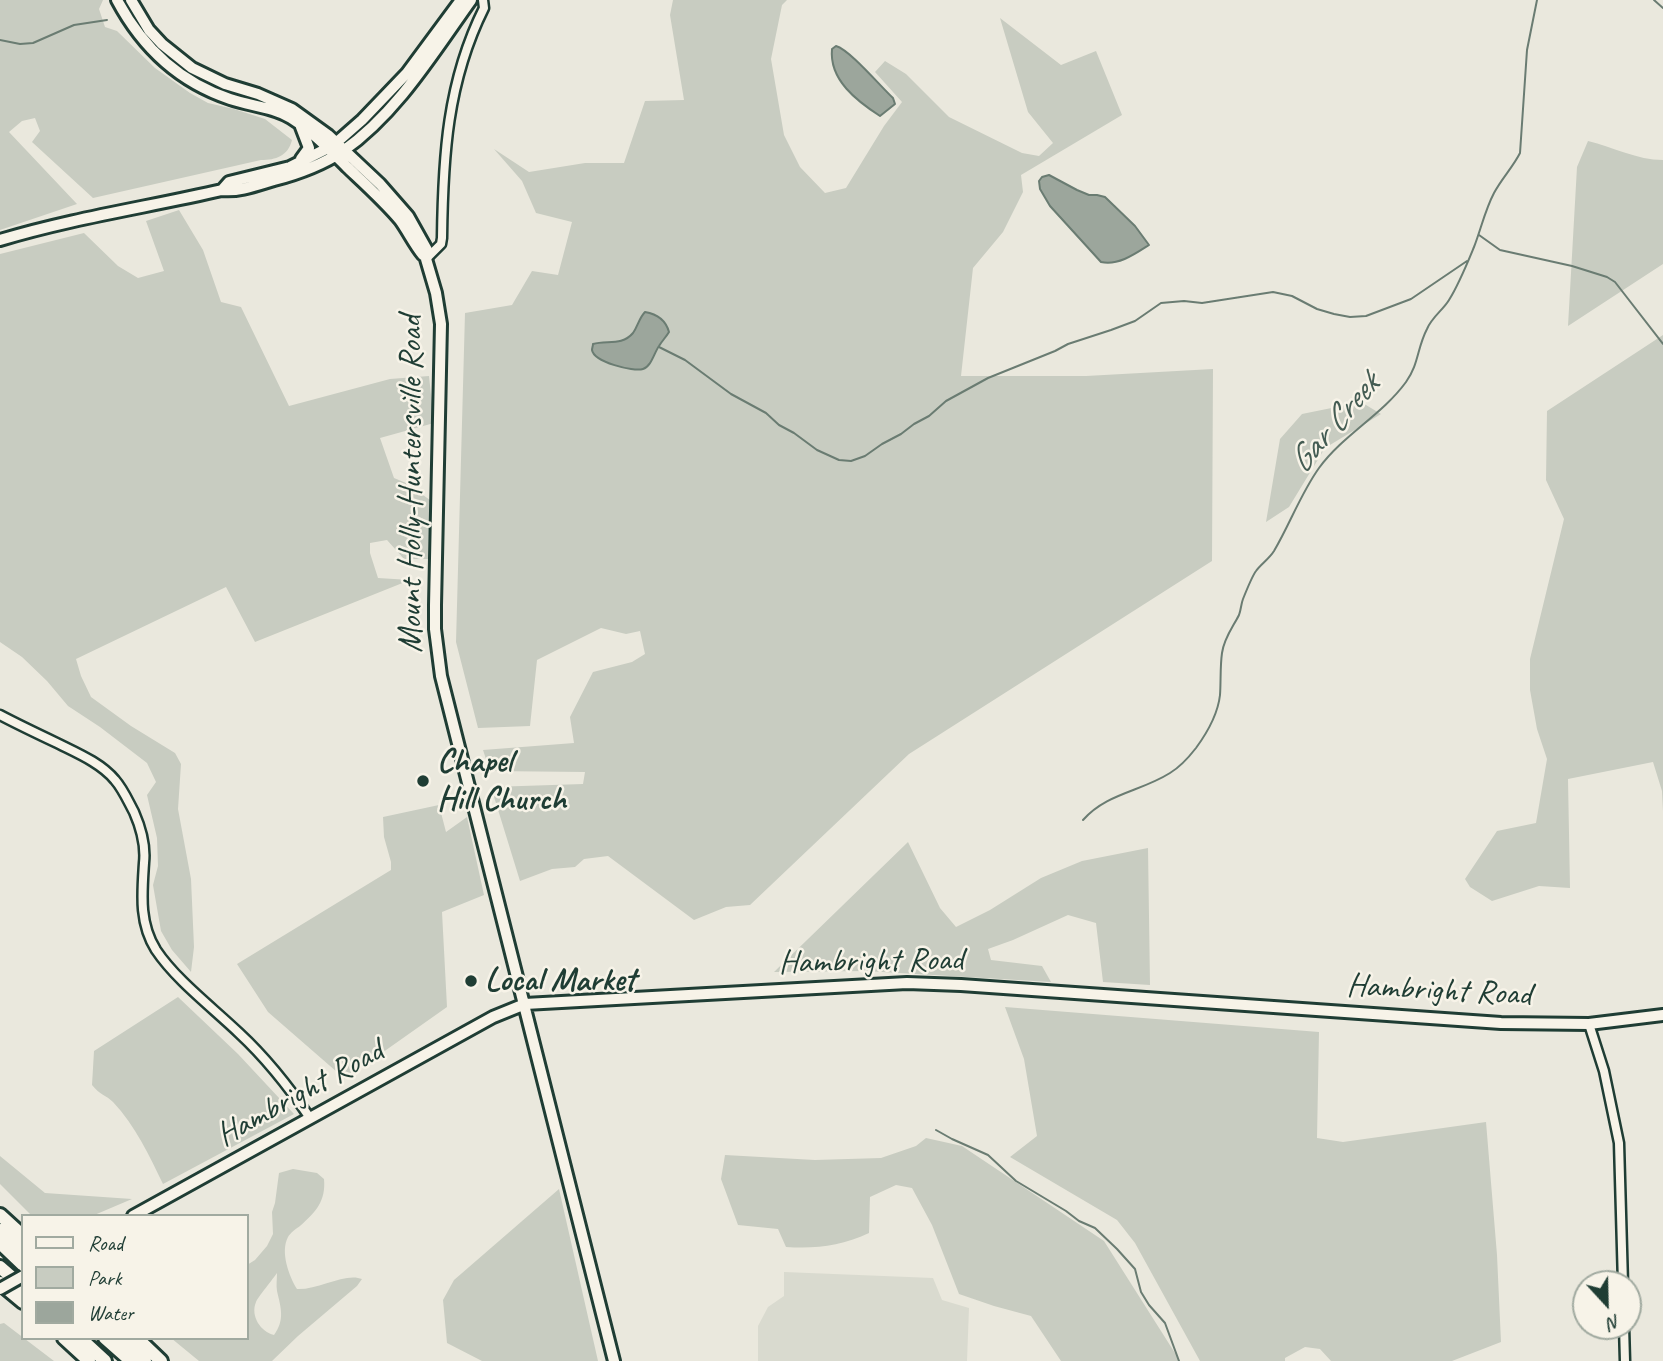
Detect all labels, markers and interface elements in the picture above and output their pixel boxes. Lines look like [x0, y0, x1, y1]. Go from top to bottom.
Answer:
street label: Mount Holly-Huntersville Road [392, 315, 432, 653]
water label: Gar Creek [1280, 366, 1390, 482]
place label: Chapel Hill Church [437, 742, 566, 820]
marker: Chapel Hill Church [415, 773, 431, 789]
street label: Hambright Road [778, 941, 964, 983]
place label: Local Market [485, 961, 635, 1001]
street label: Hambright Road [1346, 966, 1532, 1016]
marker: Local Market [463, 973, 479, 989]
street label: Hambright Road [210, 1032, 390, 1156]
legend [21, 1214, 248, 1340]
text: Road [88, 1230, 123, 1256]
text: Park [88, 1265, 121, 1291]
north arrow [1572, 1270, 1642, 1340]
text: Water [88, 1300, 134, 1326]
text: N [1604, 1309, 1624, 1336]

